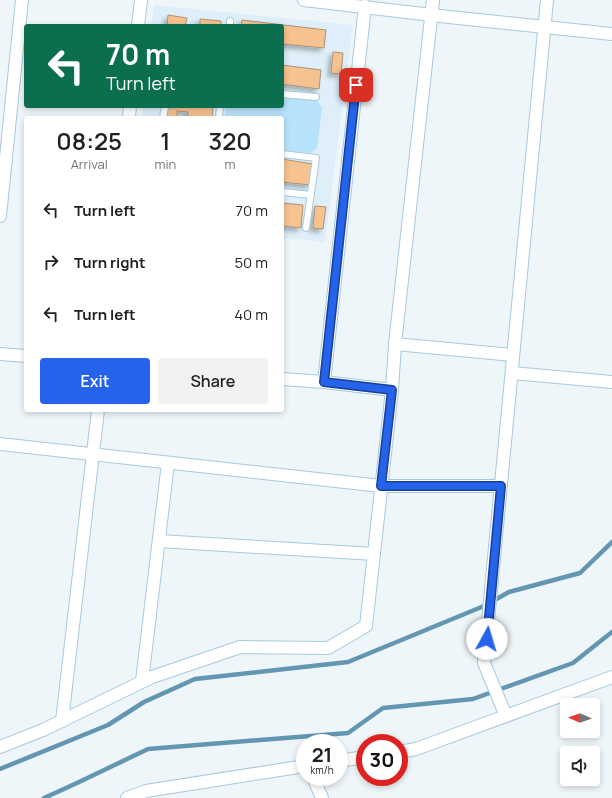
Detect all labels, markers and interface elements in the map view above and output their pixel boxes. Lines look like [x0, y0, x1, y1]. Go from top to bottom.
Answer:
text: 70 m [106, 35, 170, 73]
icon: left [40, 40, 92, 92]
pin [339, 68, 373, 102]
text: Turn left [106, 71, 176, 95]
icon: arrive [345, 74, 367, 96]
text: 08:25 [56, 124, 122, 157]
text: 1 [160, 124, 170, 157]
text: 320 [208, 124, 252, 157]
text: Arrival [71, 155, 108, 173]
text: min [154, 155, 176, 173]
text: m [225, 155, 236, 173]
icon: left [40, 199, 62, 221]
text: Turn left [74, 200, 136, 221]
text: 70 m [236, 200, 268, 221]
icon: right [40, 251, 62, 273]
text: Turn right [74, 252, 145, 273]
text: 50 m [234, 252, 268, 273]
icon: left [40, 303, 62, 325]
text: Turn left [74, 304, 136, 325]
text: 40 m [234, 304, 268, 325]
button: Exit [40, 358, 150, 404]
button: Share [158, 358, 268, 404]
position arrow [466, 618, 508, 660]
north arrow [560, 698, 600, 738]
map controls [560, 698, 600, 786]
speed limit sign: 30 [356, 734, 408, 786]
text: 21 [312, 741, 332, 768]
button: sound [560, 746, 600, 786]
text: km/h [310, 763, 334, 777]

